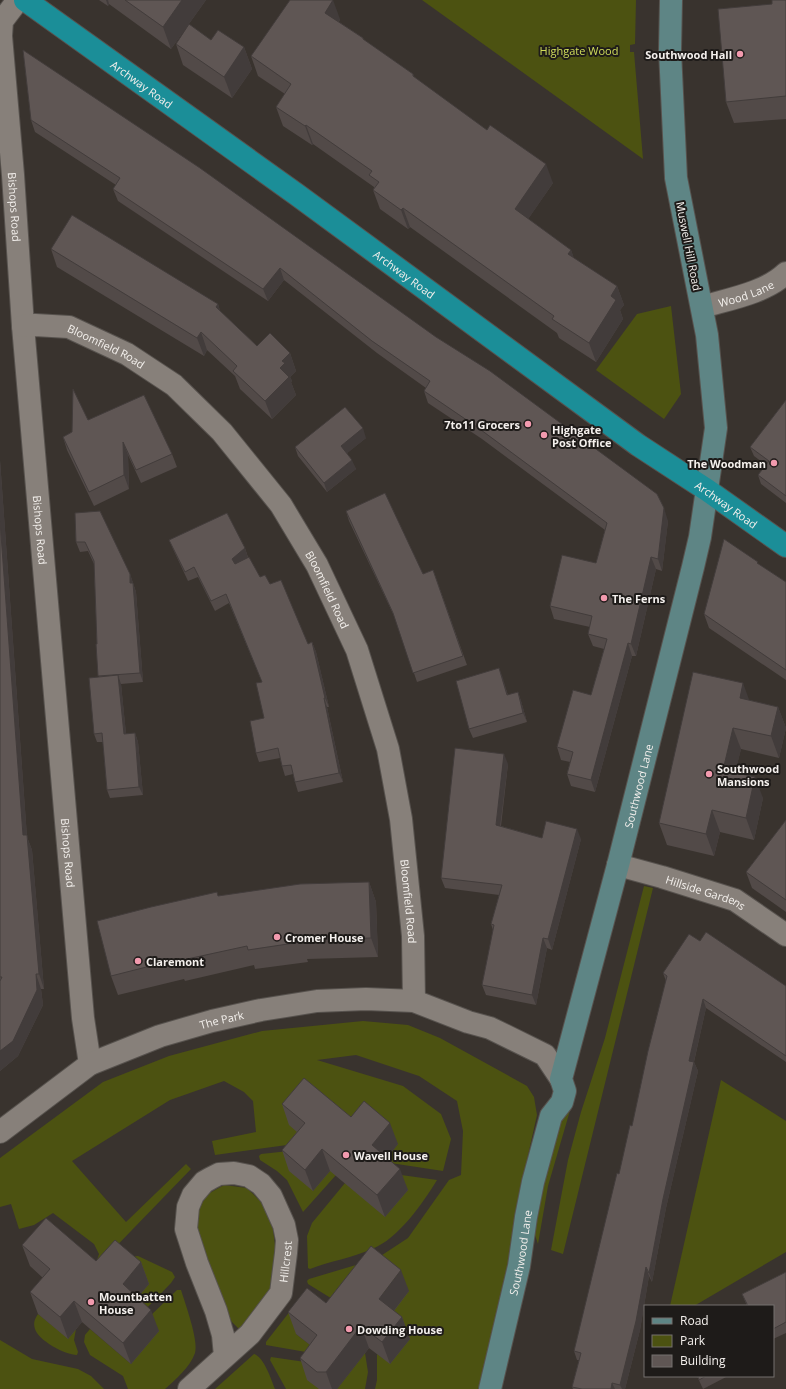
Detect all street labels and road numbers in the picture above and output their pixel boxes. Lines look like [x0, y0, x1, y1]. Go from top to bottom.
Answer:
street label: Archway Road [108, 57, 176, 111]
street label: Bishops Road [5, 172, 25, 242]
street label: Muswell Hill Road [673, 200, 705, 292]
street label: Archway Road [371, 246, 438, 301]
street label: Wood Lane [717, 276, 776, 310]
street label: Bloomfield Road [65, 320, 148, 371]
street label: Archway Road [693, 477, 761, 531]
street label: Bishops Road [30, 495, 51, 565]
street label: Bloomfield Road [302, 548, 353, 631]
street label: Southwood Lane [620, 742, 656, 829]
street label: Bishops Road [58, 817, 79, 888]
street label: Bloomfield Road [398, 858, 421, 944]
street label: Hillside Gardens [664, 871, 749, 913]
street label: The Park [198, 1007, 245, 1032]
street label: Southwood Lane [505, 1208, 535, 1296]
street label: Hillcrest [275, 1240, 294, 1283]

